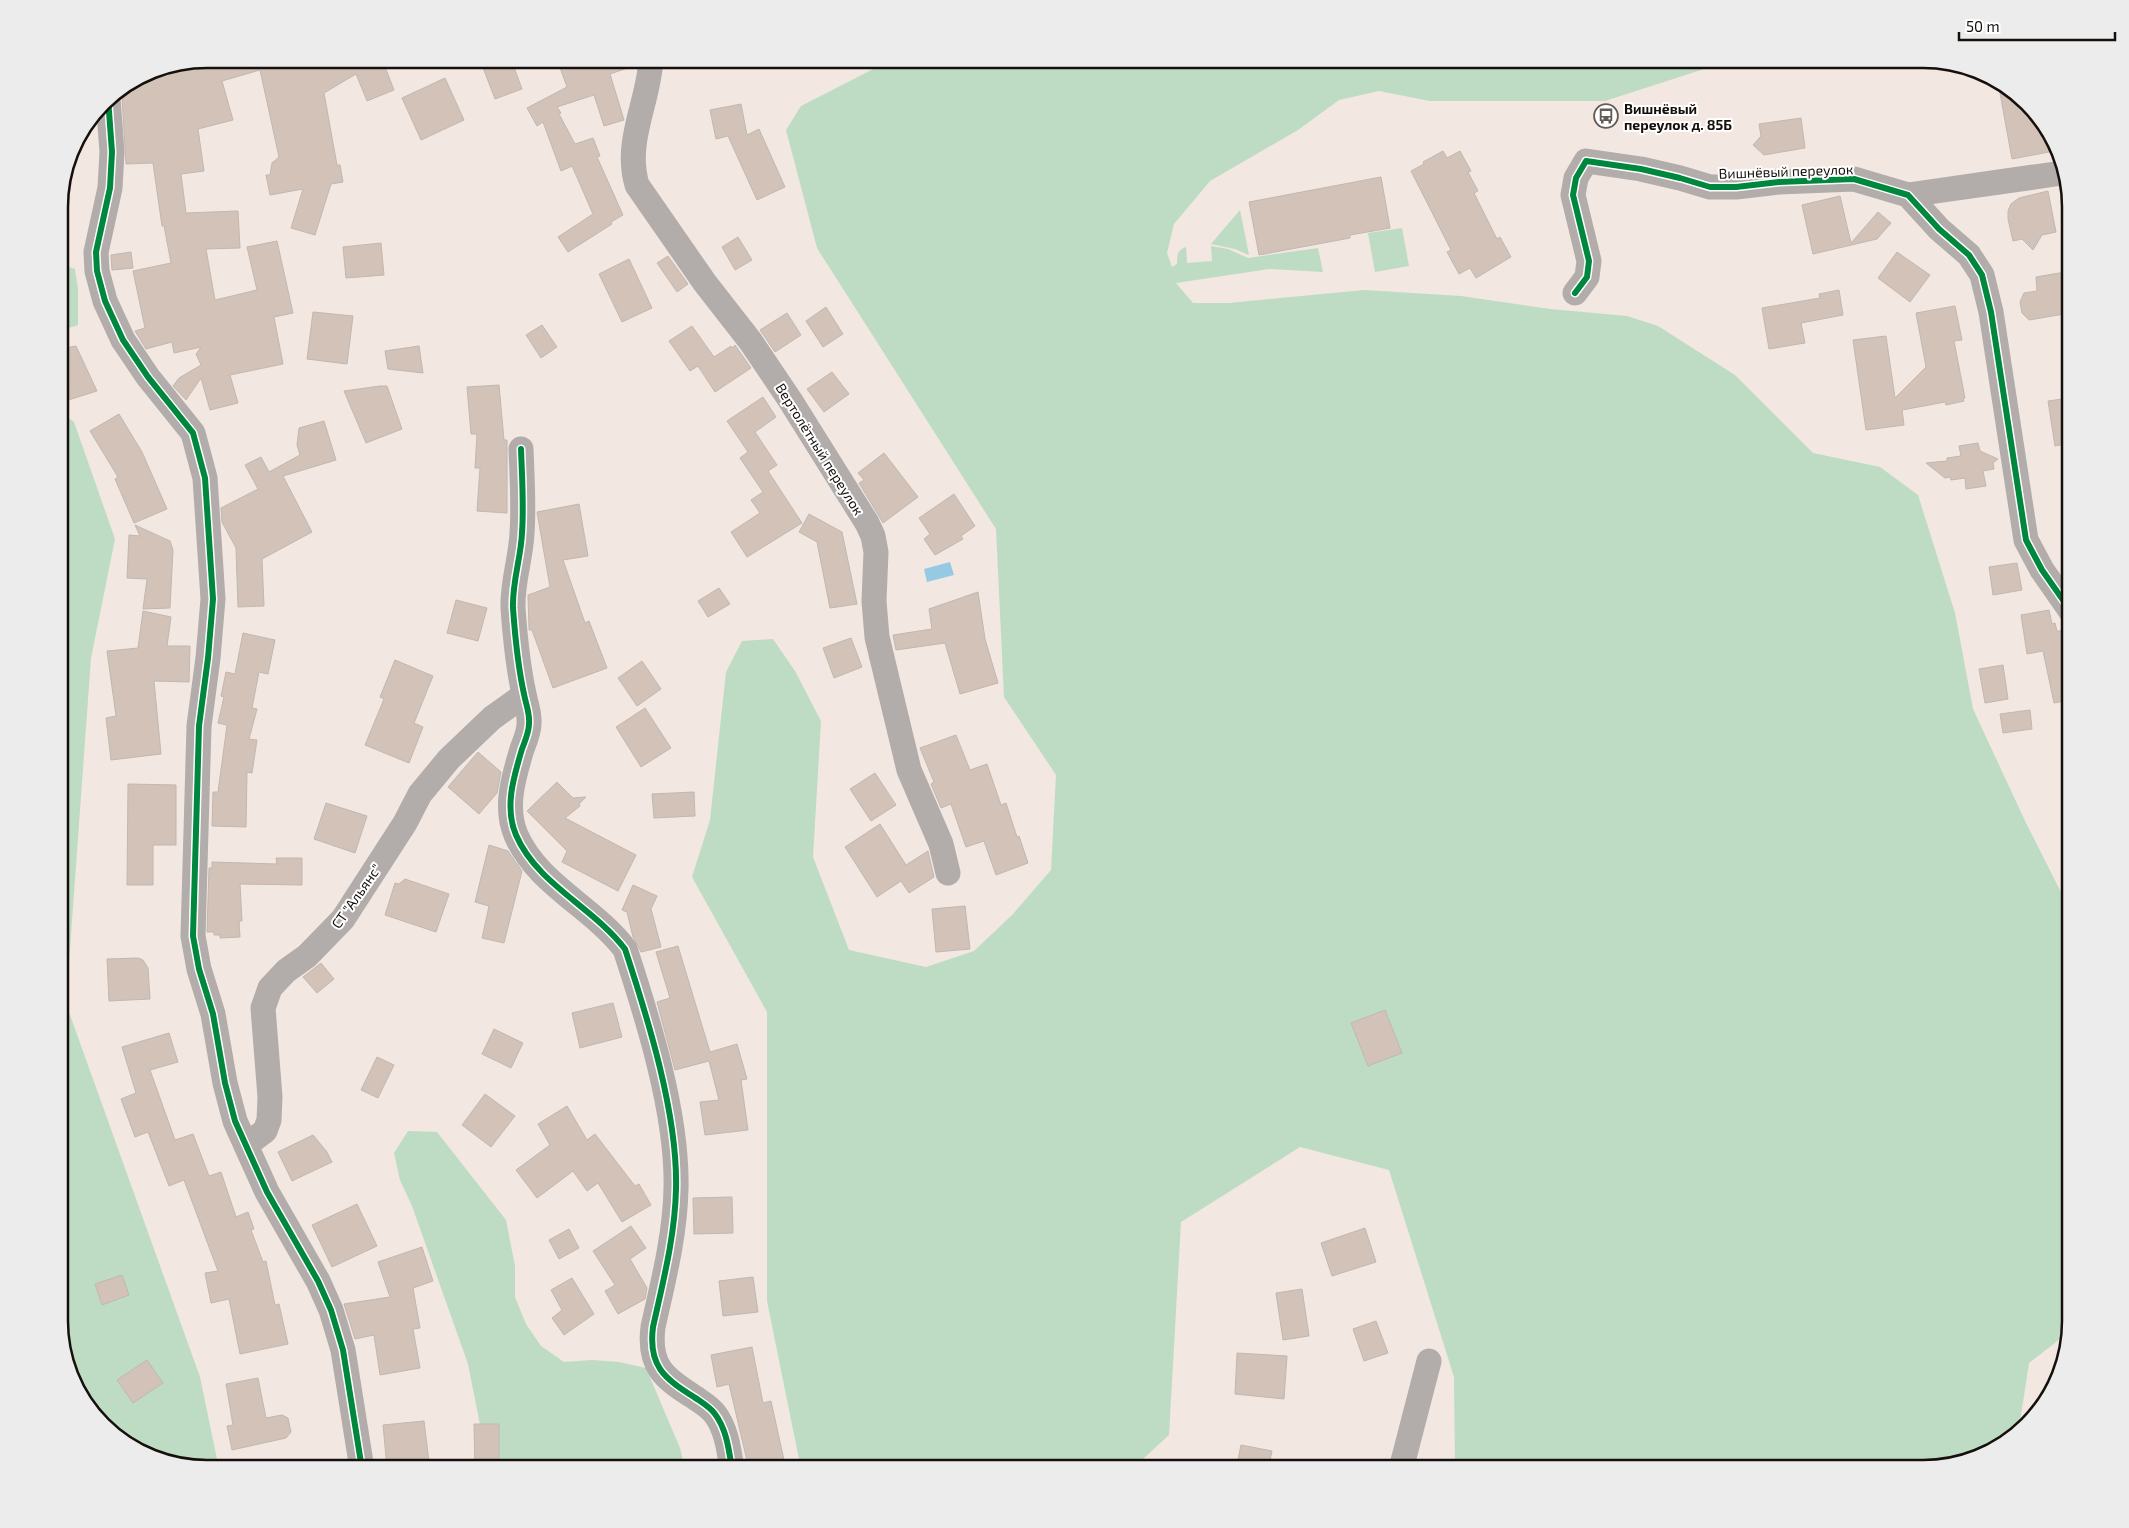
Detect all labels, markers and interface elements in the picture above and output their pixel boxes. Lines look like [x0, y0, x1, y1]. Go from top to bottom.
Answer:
scale bar [1959, 10, 2115, 42]
text: 50 m [1966, 17, 2000, 35]
place label: Вишнёвый переулок д. 85Б [1624, 100, 1732, 133]
bus stop icon: Вишнёвый переулок д. 85Б [1593, 103, 1619, 129]
street label: Вишнёвый переулок [1718, 160, 1854, 182]
street label: Вертолётный переулок [772, 380, 868, 518]
street label: СТ "Альянс" [328, 860, 384, 932]

